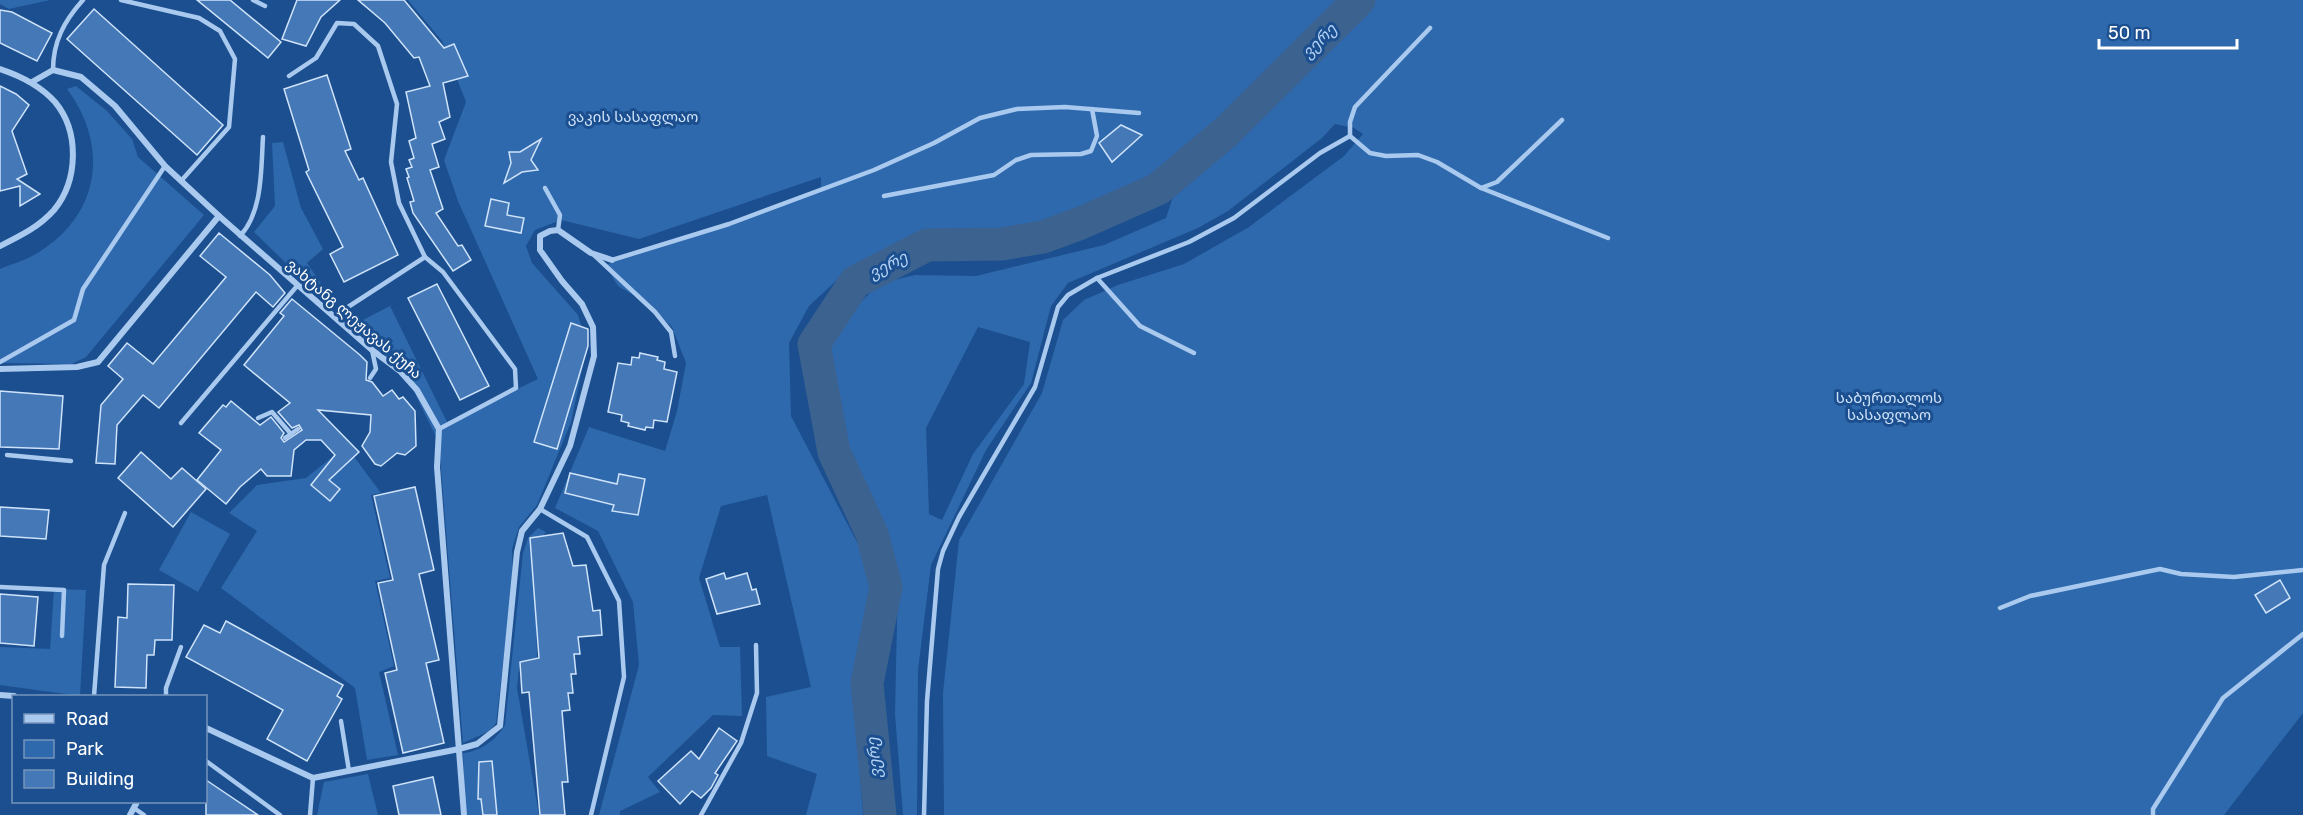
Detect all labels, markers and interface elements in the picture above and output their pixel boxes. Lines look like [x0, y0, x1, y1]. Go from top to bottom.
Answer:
scale bar [2099, 12, 2237, 50]
water label: ვერე [1298, 19, 1341, 62]
text: 50 m [2108, 22, 2151, 44]
park label: ვაკის სასაფლაო [568, 108, 698, 126]
water label: ვერე [866, 247, 911, 283]
street label: ვახტანგ ლეჟავას ქუჩა [283, 255, 425, 383]
park label: საბურთალოს სასაფლაო [1836, 389, 1942, 424]
legend [12, 695, 207, 803]
text: Road [66, 708, 109, 730]
water label: ვერე [863, 736, 885, 779]
text: Park [66, 738, 104, 760]
text: Building [66, 768, 134, 790]

